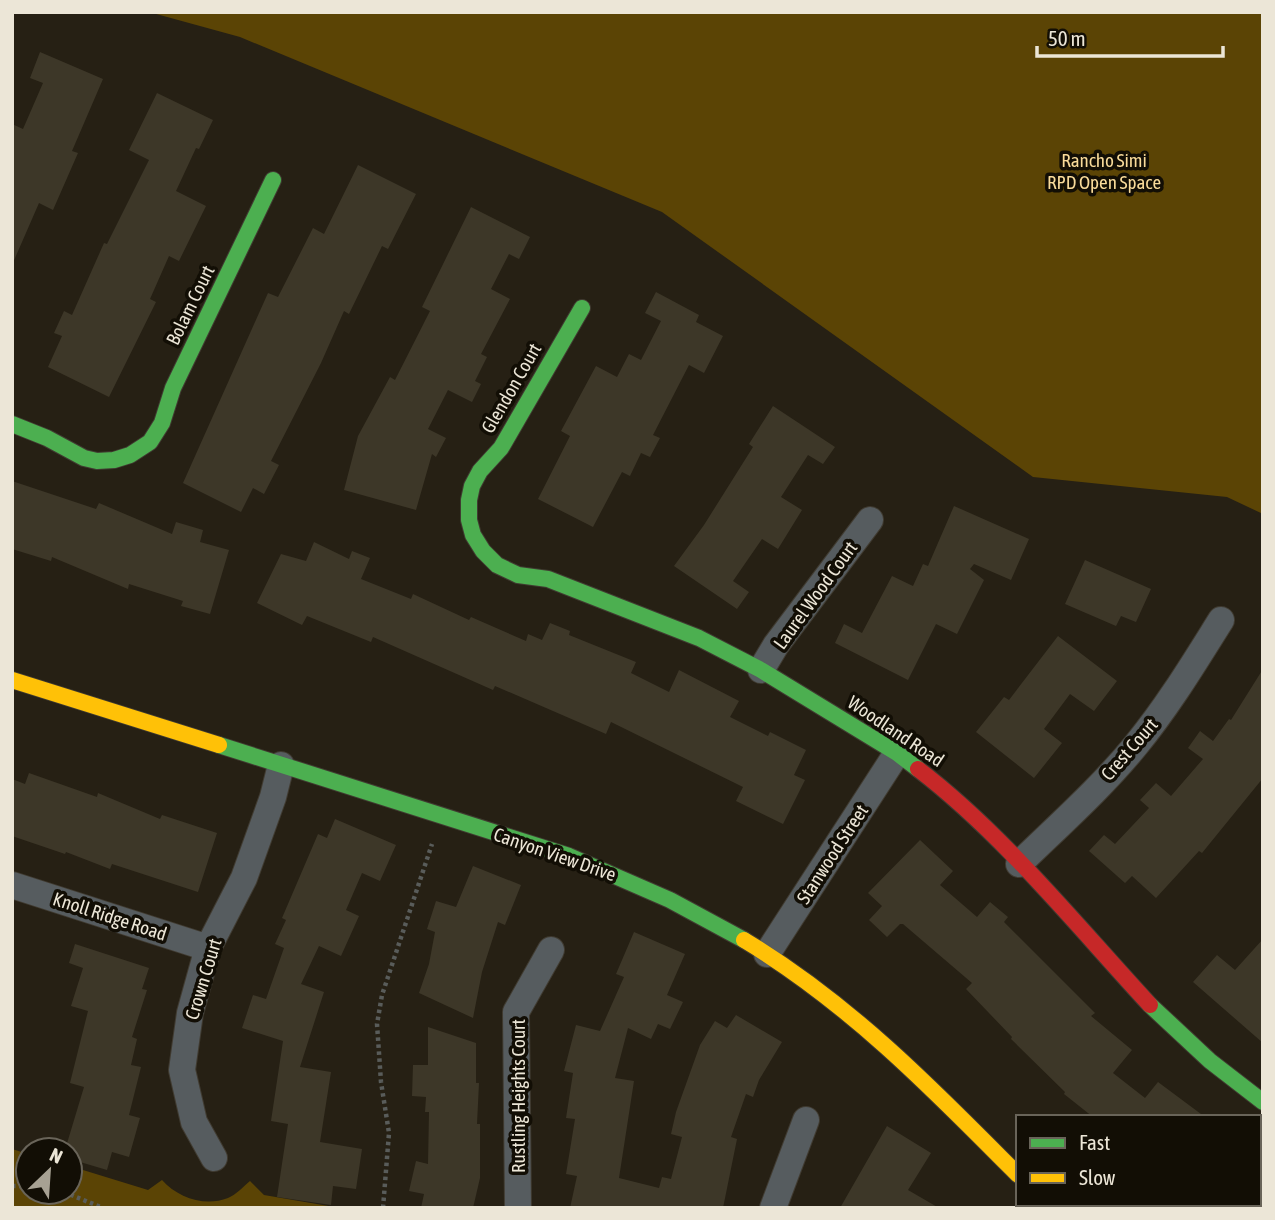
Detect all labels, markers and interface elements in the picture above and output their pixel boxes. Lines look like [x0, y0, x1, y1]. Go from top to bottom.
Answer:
scale bar [1037, 14, 1222, 58]
text: 50 m [1048, 26, 1086, 50]
park label: Rancho Simi RPD Open Space [1047, 149, 1161, 193]
street label: Bolam Court [161, 262, 219, 348]
street label: Glendon Court [476, 339, 546, 437]
street label: Laurel Wood Court [769, 537, 861, 653]
street label: Woodland Road [844, 691, 948, 771]
street label: Crest Court [1096, 713, 1162, 785]
street label: Stanwood Street [792, 800, 872, 908]
street label: Canyon View Drive [491, 823, 619, 885]
street label: Knoll Ridge Road [50, 887, 170, 945]
street label: Crown Court [180, 936, 226, 1022]
street label: Rustling Heights Court [507, 1019, 529, 1173]
legend [1016, 1115, 1261, 1206]
text: Fast [1079, 1130, 1110, 1154]
north arrow [14, 1136, 84, 1206]
text: N [46, 1143, 66, 1168]
text: Slow [1079, 1165, 1116, 1189]

